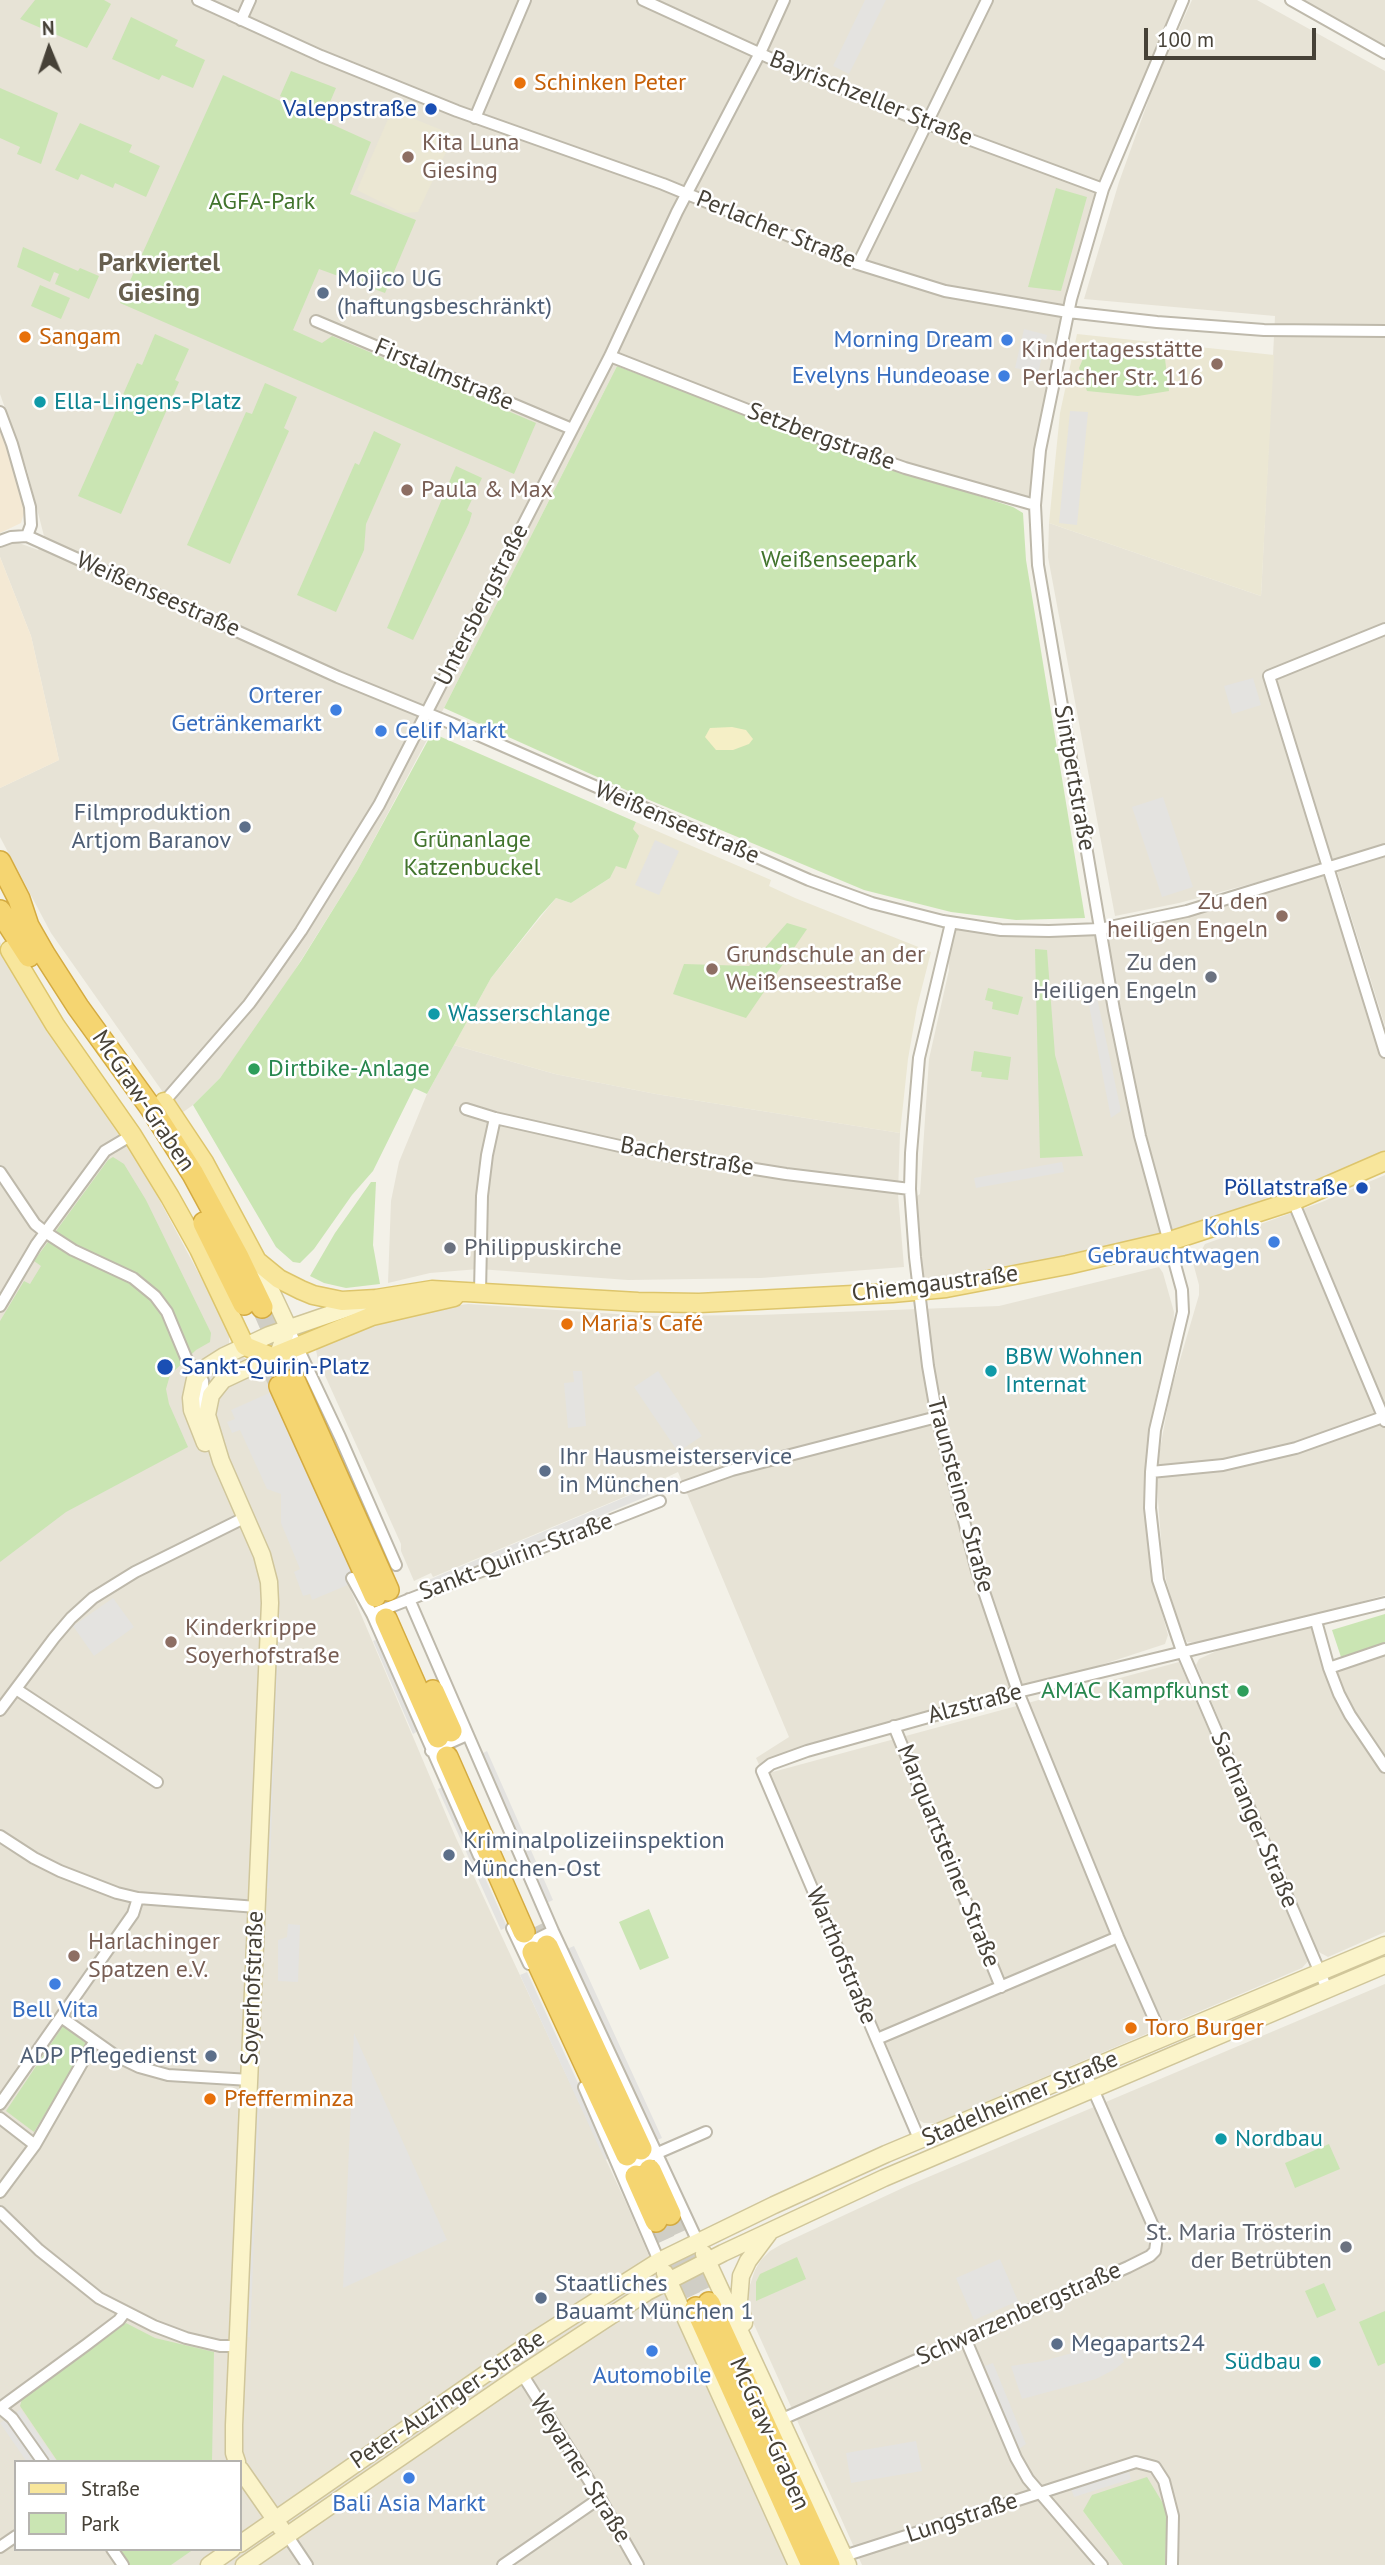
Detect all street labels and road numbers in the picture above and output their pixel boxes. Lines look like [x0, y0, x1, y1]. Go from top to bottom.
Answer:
street label: Bayrischzeller Straße [765, 45, 977, 153]
street label: Perlacher Straße [692, 185, 860, 275]
street label: Firstalmstraße [370, 333, 518, 417]
street label: Setzbergstraße [743, 397, 899, 477]
street label: Untersbergstraße [429, 519, 535, 691]
street label: Weißenseestraße [72, 546, 244, 644]
street label: Sintpertstraße [1047, 703, 1101, 853]
street label: Weißenseestraße [590, 775, 764, 871]
street label: McGraw-Graben [85, 1025, 201, 1177]
street label: Bacherstraße [618, 1131, 756, 1183]
street label: Chiemgaustraße [850, 1260, 1020, 1308]
street label: Traunsteiner Straße [920, 1394, 1000, 1596]
street label: Sankt-Quirin-Straße [415, 1507, 617, 1607]
street label: Alzstraße [925, 1678, 1025, 1730]
street label: Sachranger Straße [1204, 1727, 1304, 1913]
street label: Marquartsteiner Straße [890, 1740, 1006, 1972]
street label: Warthofstraße [799, 1883, 883, 2029]
street label: Soyerhofstraße [236, 1910, 270, 2066]
street label: Stadelheimer Straße [918, 2045, 1122, 2153]
street label: Schwarzenbergstraße [912, 2256, 1126, 2372]
street label: Peter-Auzinger-Straße [345, 2324, 551, 2476]
street label: McGraw-Graben [723, 2353, 815, 2515]
street label: Weyarner Straße [523, 2390, 637, 2548]
street label: Lungstraße [903, 2486, 1021, 2550]

